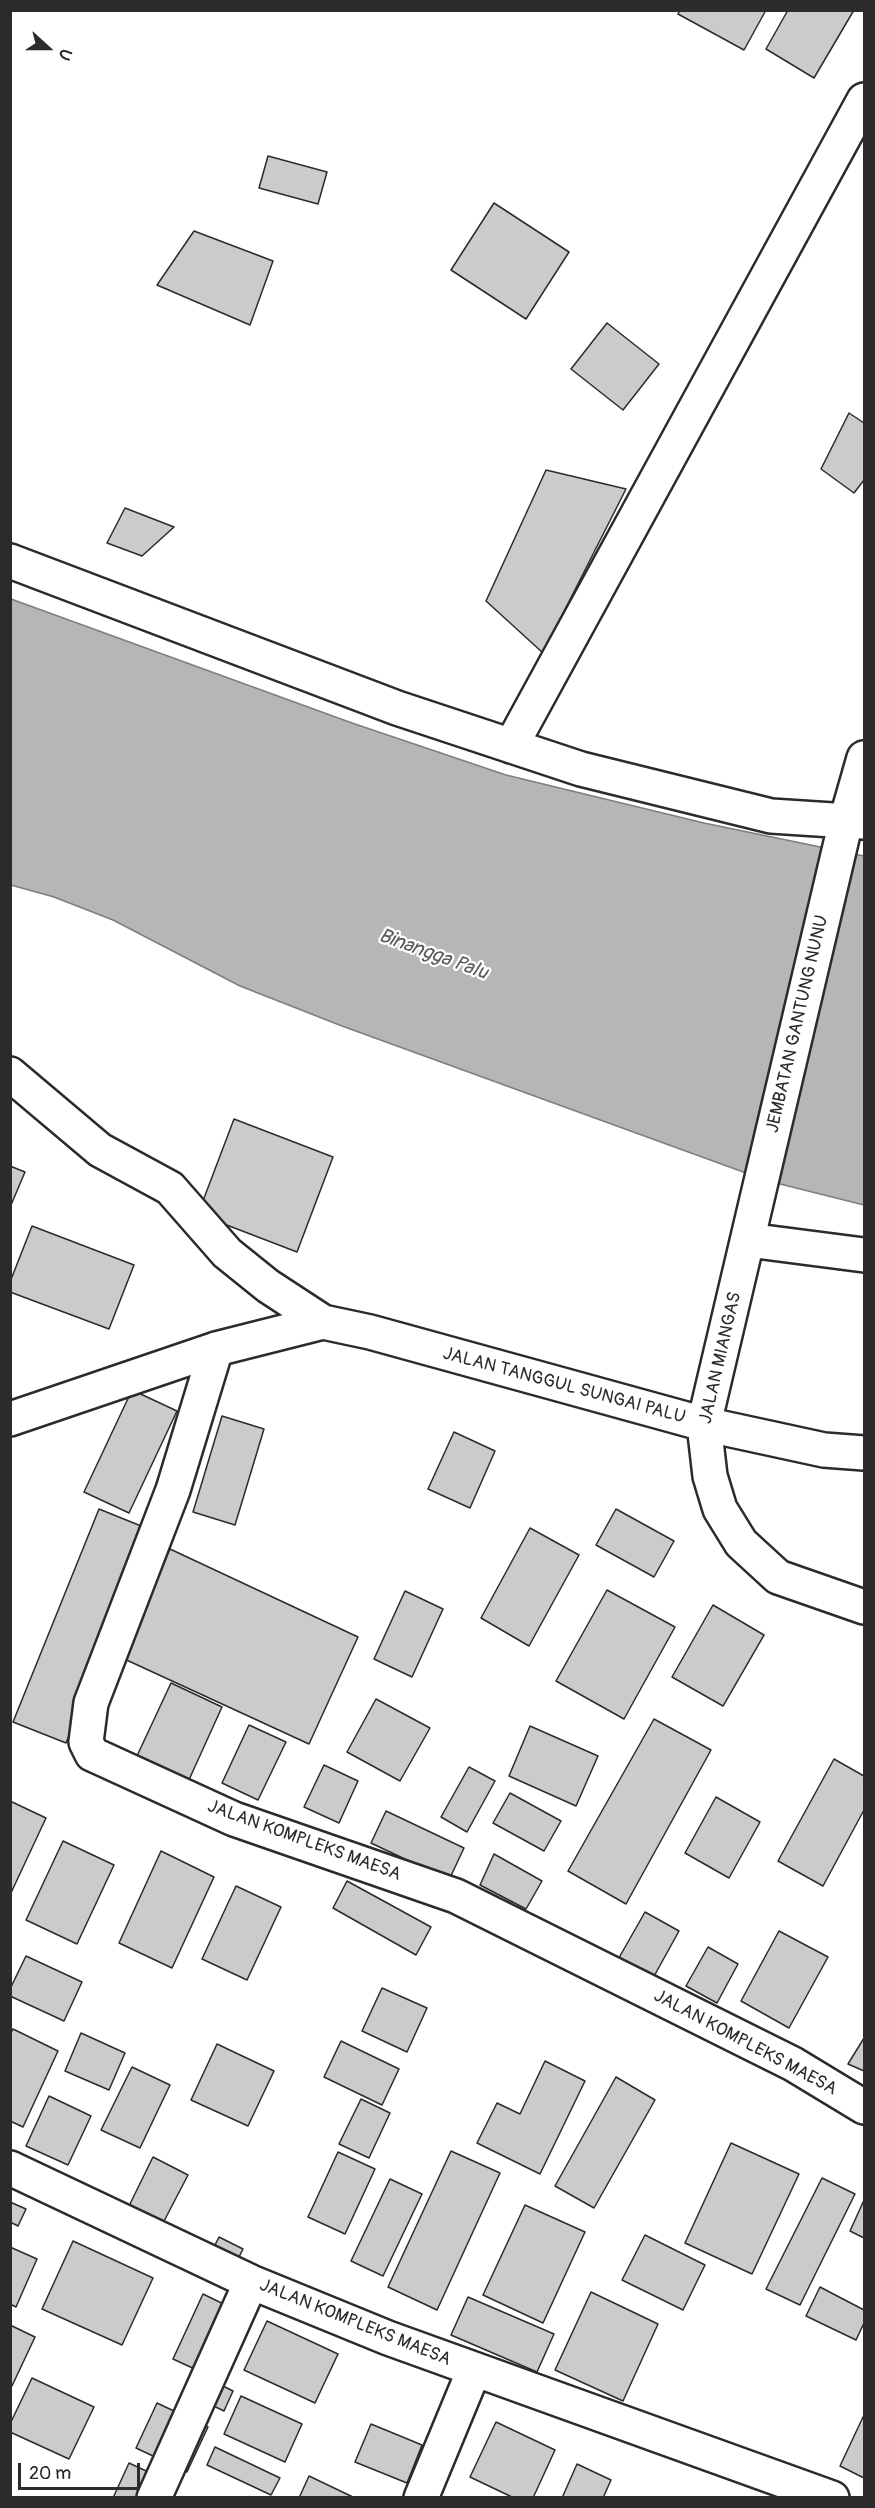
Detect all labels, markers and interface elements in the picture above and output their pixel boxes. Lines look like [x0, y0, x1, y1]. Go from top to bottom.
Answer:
north arrow [18, 18, 78, 78]
text: U [54, 46, 76, 63]
street label: JEMBATAN GANTUNG NUNU [762, 913, 834, 1135]
water label: Binangga Palu [375, 924, 491, 986]
street label: JALAN MIANGAS [695, 1290, 747, 1426]
street label: JALAN TANGGUL SUNGAI PALU [440, 1343, 688, 1429]
street label: JALAN KOMPLEKS MAESA [204, 1796, 404, 1886]
street label: JALAN KOMPLEKS MAESA [650, 1985, 840, 2101]
street label: JALAN KOMPLEKS MAESA [256, 2275, 454, 2371]
scale bar [21, 2451, 142, 2489]
text: 20 m [29, 2462, 71, 2485]

